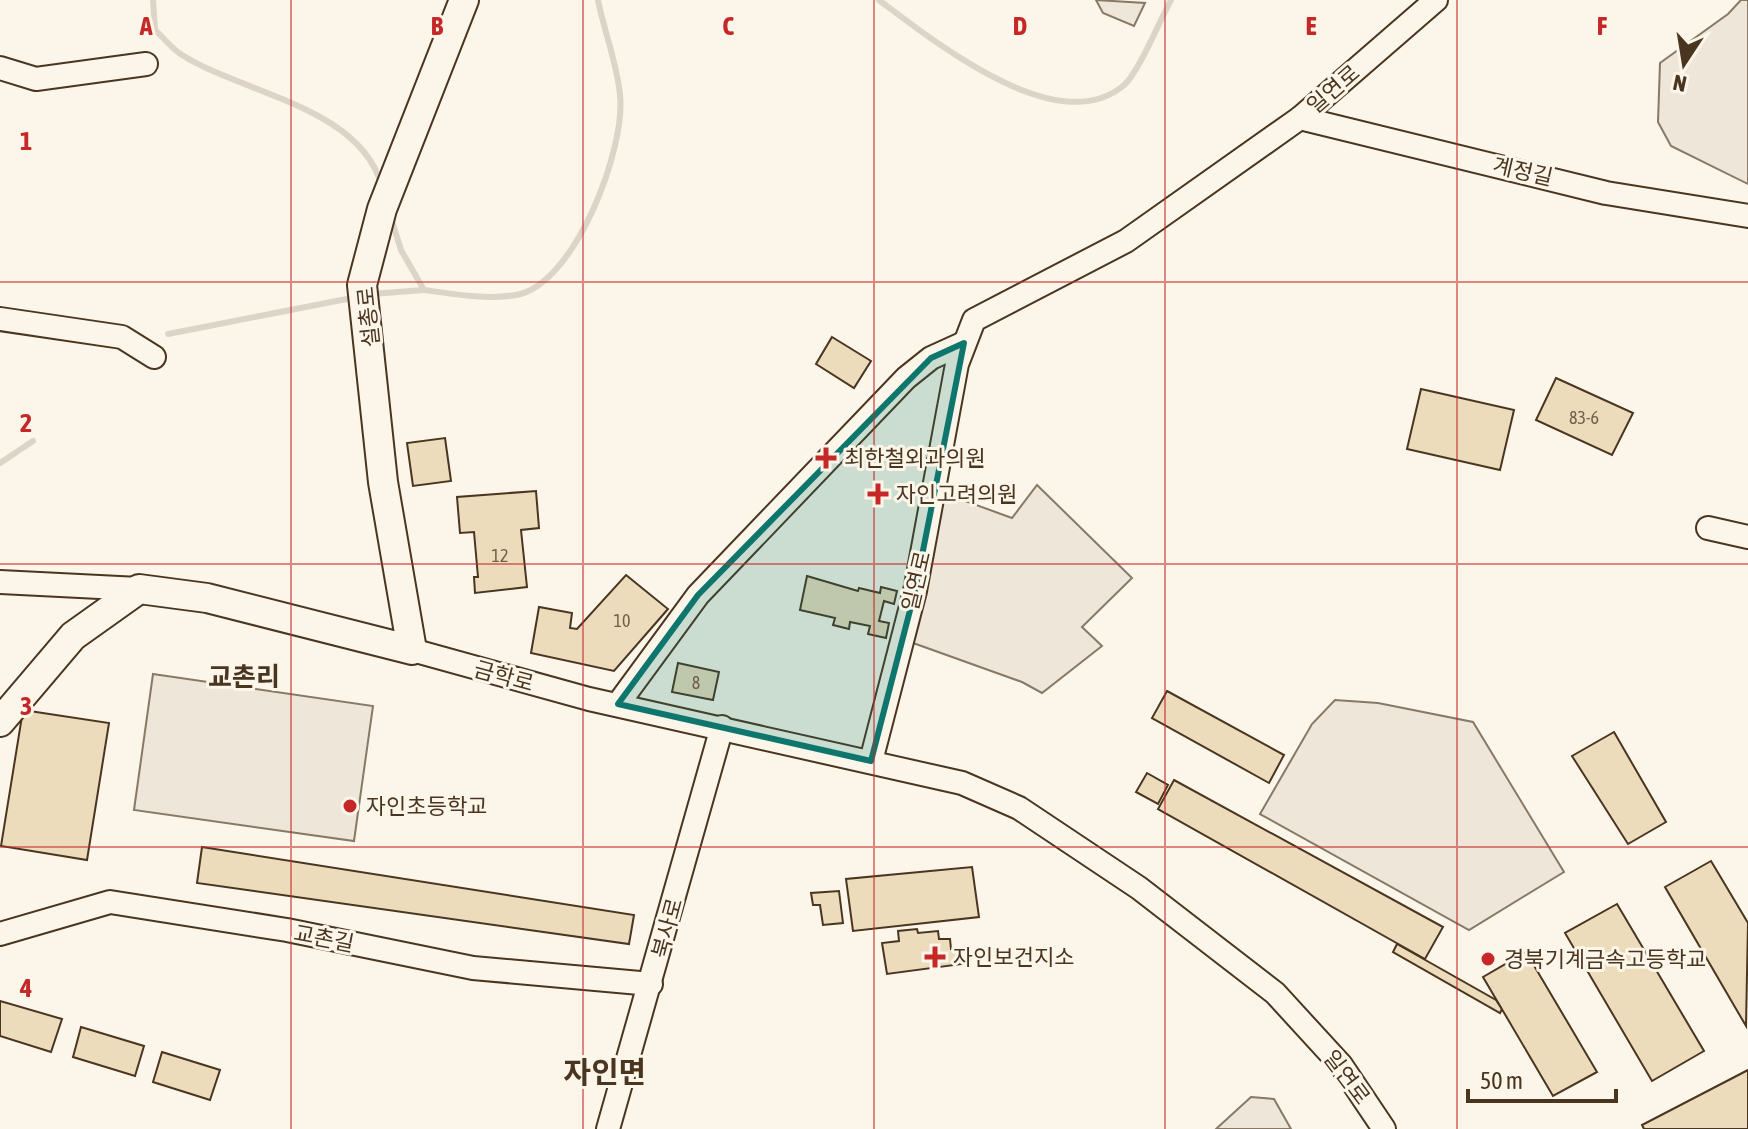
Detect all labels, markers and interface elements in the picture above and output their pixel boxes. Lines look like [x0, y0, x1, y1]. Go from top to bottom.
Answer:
text: A [139, 11, 153, 41]
text: B [431, 11, 444, 41]
text: C [722, 11, 734, 41]
text: D [1013, 11, 1027, 41]
text: E [1305, 11, 1317, 41]
text: F [1597, 11, 1608, 41]
north arrow [1644, 24, 1724, 104]
street label: 일연로 [1302, 59, 1364, 119]
text: N [1671, 69, 1689, 98]
text: 1 [20, 126, 32, 156]
street label: 계정길 [1490, 152, 1556, 190]
street label: 설총로 [352, 285, 384, 349]
house number: 83-6 [1569, 407, 1599, 428]
text: 2 [20, 408, 32, 438]
place label: 최한철외과의원 [844, 445, 986, 471]
marker: 최한철외과의원 [815, 447, 837, 469]
place label: 자인고려의원 [896, 481, 1017, 507]
marker: 자인고려의원 [867, 483, 889, 505]
house number: 12 [492, 545, 508, 566]
street label: 일연로 [897, 548, 935, 614]
house number: 10 [614, 610, 630, 631]
street label: 금학로 [471, 656, 537, 696]
district label: 교촌리 [208, 662, 280, 692]
house number: 8 [692, 672, 700, 693]
text: 3 [20, 691, 32, 721]
place label: 자인초등학교 [366, 793, 487, 819]
marker: 자인초등학교 [341, 797, 359, 815]
street label: 북사로 [647, 895, 687, 961]
street label: 교촌길 [292, 919, 356, 957]
place label: 자인보건지소 [953, 944, 1074, 970]
marker: 자인보건지소 [924, 946, 946, 968]
place label: 경북기계금속고등학교 [1504, 946, 1706, 972]
marker: 경북기계금속고등학교 [1479, 950, 1497, 968]
text: 4 [19, 973, 32, 1003]
street label: 일연로 [1318, 1045, 1376, 1109]
scale bar [1468, 1053, 1616, 1103]
district label: 자인면 [564, 1055, 646, 1089]
text: 50 m [1480, 1067, 1523, 1094]

